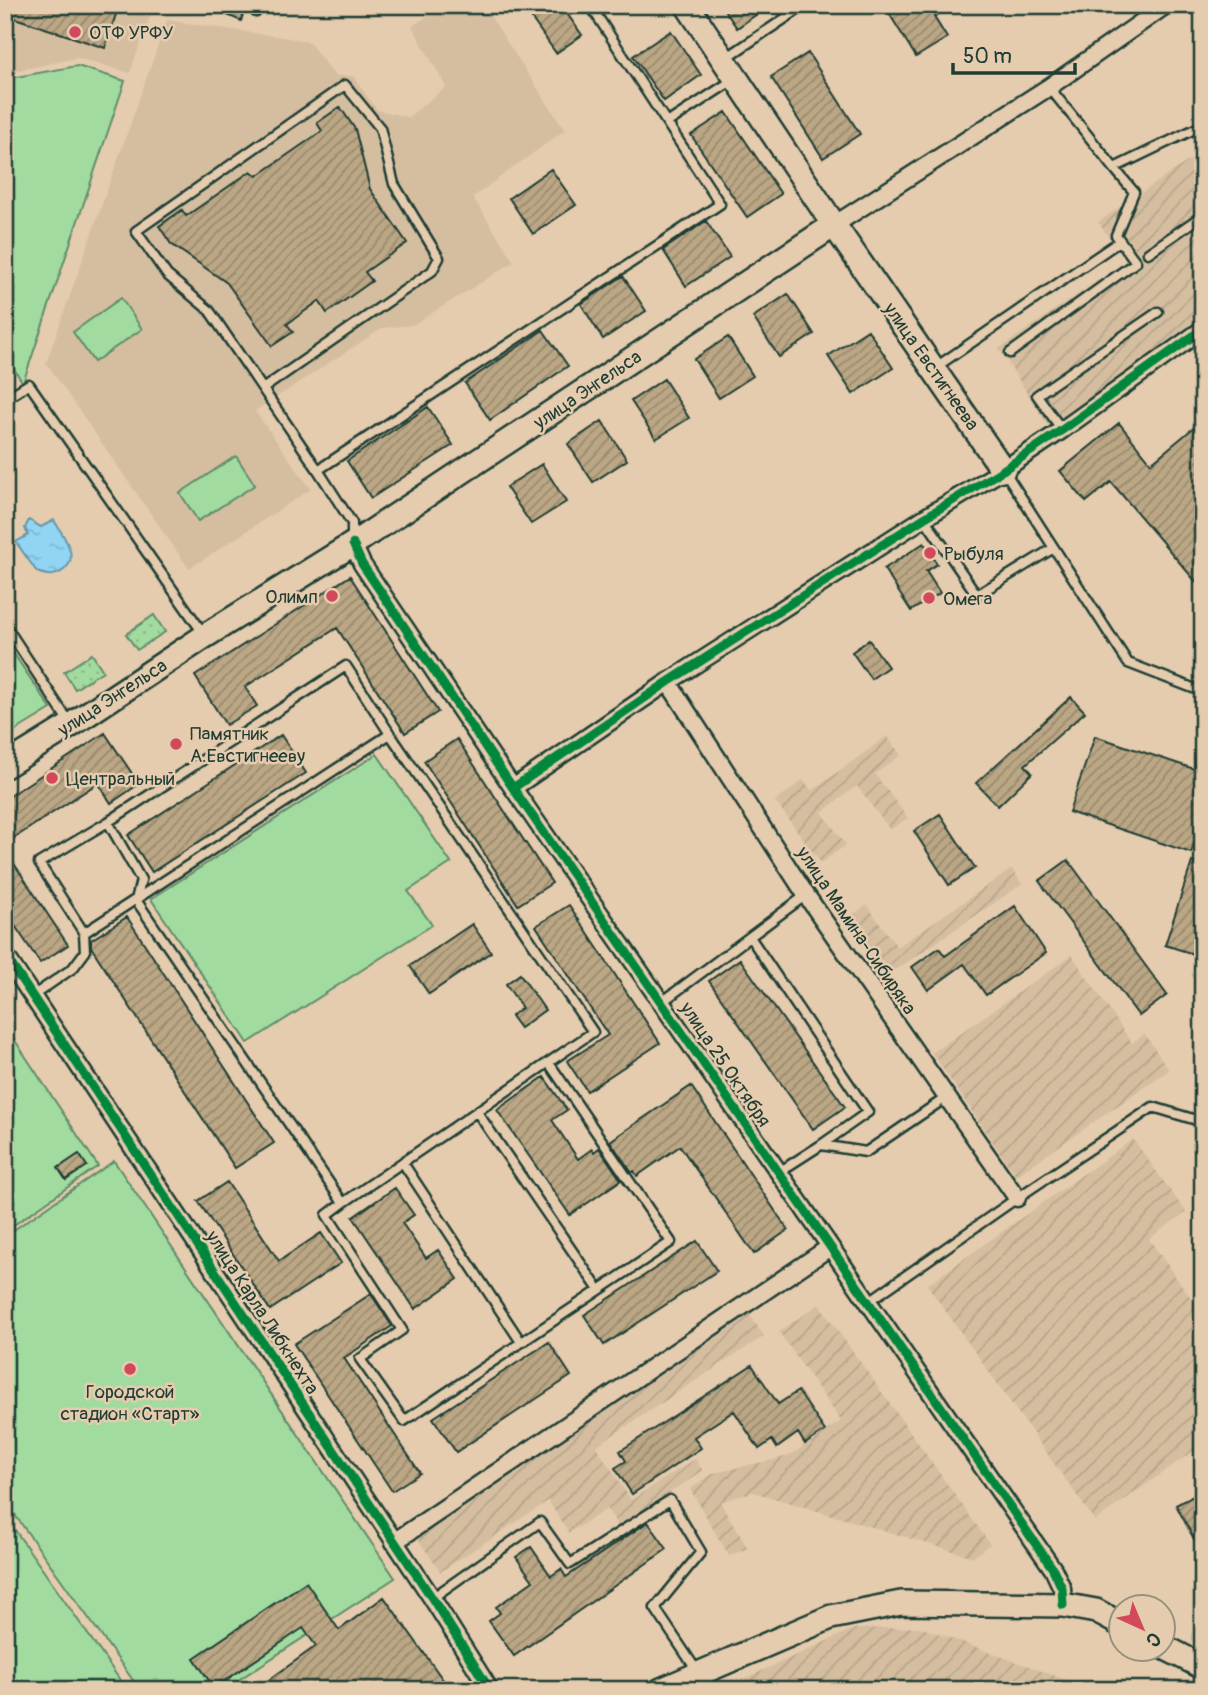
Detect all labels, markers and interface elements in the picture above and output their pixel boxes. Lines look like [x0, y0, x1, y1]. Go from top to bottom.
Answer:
place label: ОТФ УРФУ [89, 21, 173, 45]
marker: ОТФ УРФУ [67, 24, 83, 40]
scale bar [953, 32, 1075, 76]
text: 50 m [963, 43, 1012, 70]
street label: улица Евстигнеева [878, 297, 984, 435]
street label: улица Энгельса [528, 345, 646, 435]
place label: Рыбуля [944, 542, 1004, 566]
marker: Рыбуля [922, 545, 938, 561]
place label: Олимп [265, 585, 318, 609]
place label: Омега [943, 587, 992, 611]
marker: Олимп [324, 588, 340, 604]
marker: Омега [921, 590, 937, 606]
street label: улица Энгельса [53, 654, 172, 743]
place label: Памятник А.Евстигнееву [190, 722, 305, 768]
marker: Памятник А.Евстигнееву [168, 736, 184, 752]
place label: Центральный [66, 767, 175, 791]
marker: Центральный [44, 770, 60, 786]
street label: улица Мамина-Сибиряка [790, 841, 921, 1019]
street label: улица 25 Октября [674, 997, 776, 1132]
street label: улица Карла Либкнехта [200, 1225, 324, 1399]
marker: Городской стадион «Старт» [122, 1361, 138, 1377]
place label: Городской стадион «Старт» [61, 1380, 200, 1426]
north arrow [1106, 1594, 1176, 1664]
text: С [1140, 1627, 1166, 1652]

